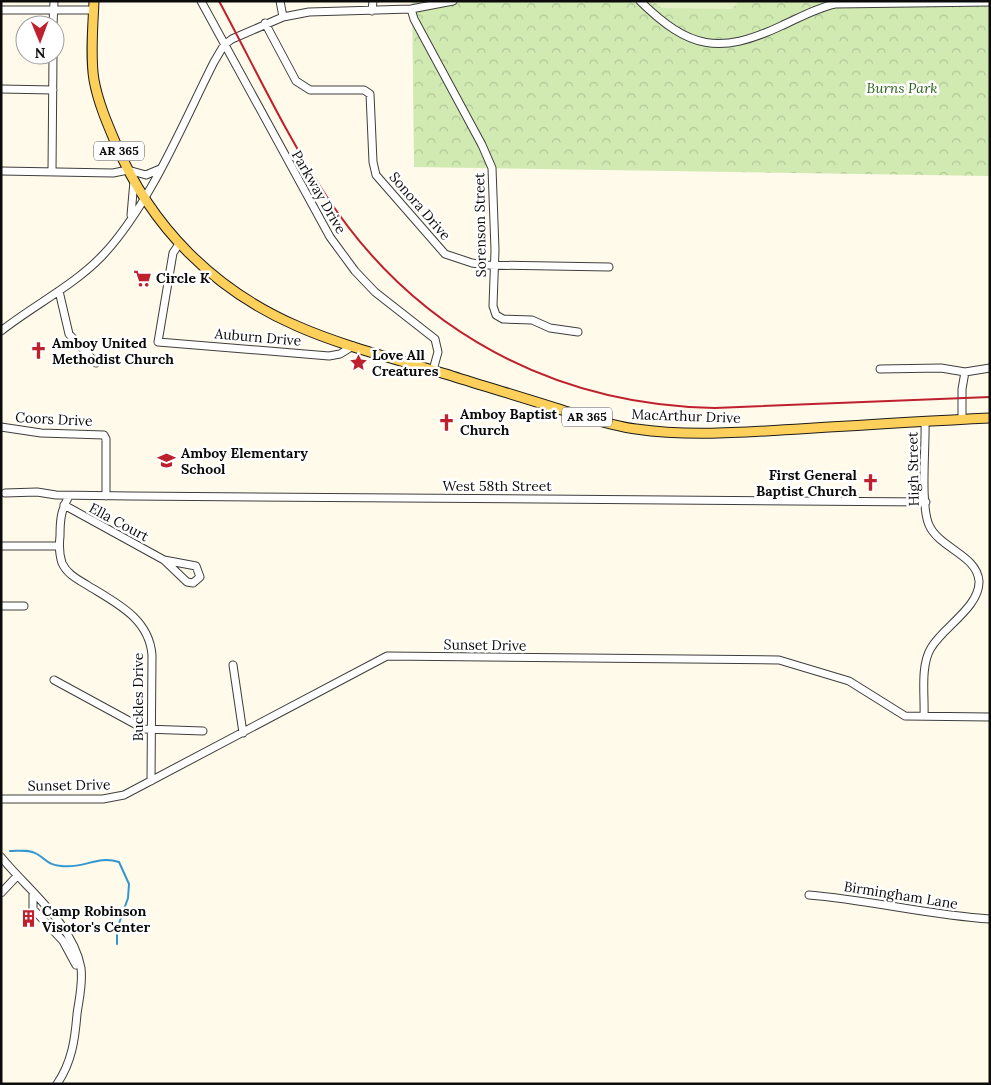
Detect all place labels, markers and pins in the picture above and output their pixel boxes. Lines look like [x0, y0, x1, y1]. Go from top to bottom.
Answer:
supermarket icon: Circle K [132, 268, 152, 288]
place label: Circle K [156, 269, 210, 287]
place label: Amboy United Methodist Church [52, 334, 174, 368]
church icon: Amboy United Methodist Church [28, 341, 48, 361]
place label: Love All Creatures [372, 346, 439, 380]
place icon: Love All Creatures [348, 353, 368, 373]
place label: Amboy Baptist Church [460, 405, 558, 439]
church icon: Amboy Baptist Church [436, 412, 456, 432]
place label: Amboy Elementary School [181, 444, 308, 478]
school or university icon: Amboy Elementary School [157, 451, 177, 471]
place label: First General Baptist Church [756, 466, 858, 500]
church icon: First General Baptist Church [861, 473, 881, 493]
place label: Camp Robinson Visotor's Center [42, 902, 151, 936]
building icon: Camp Robinson Visotor's Center [18, 909, 38, 929]

